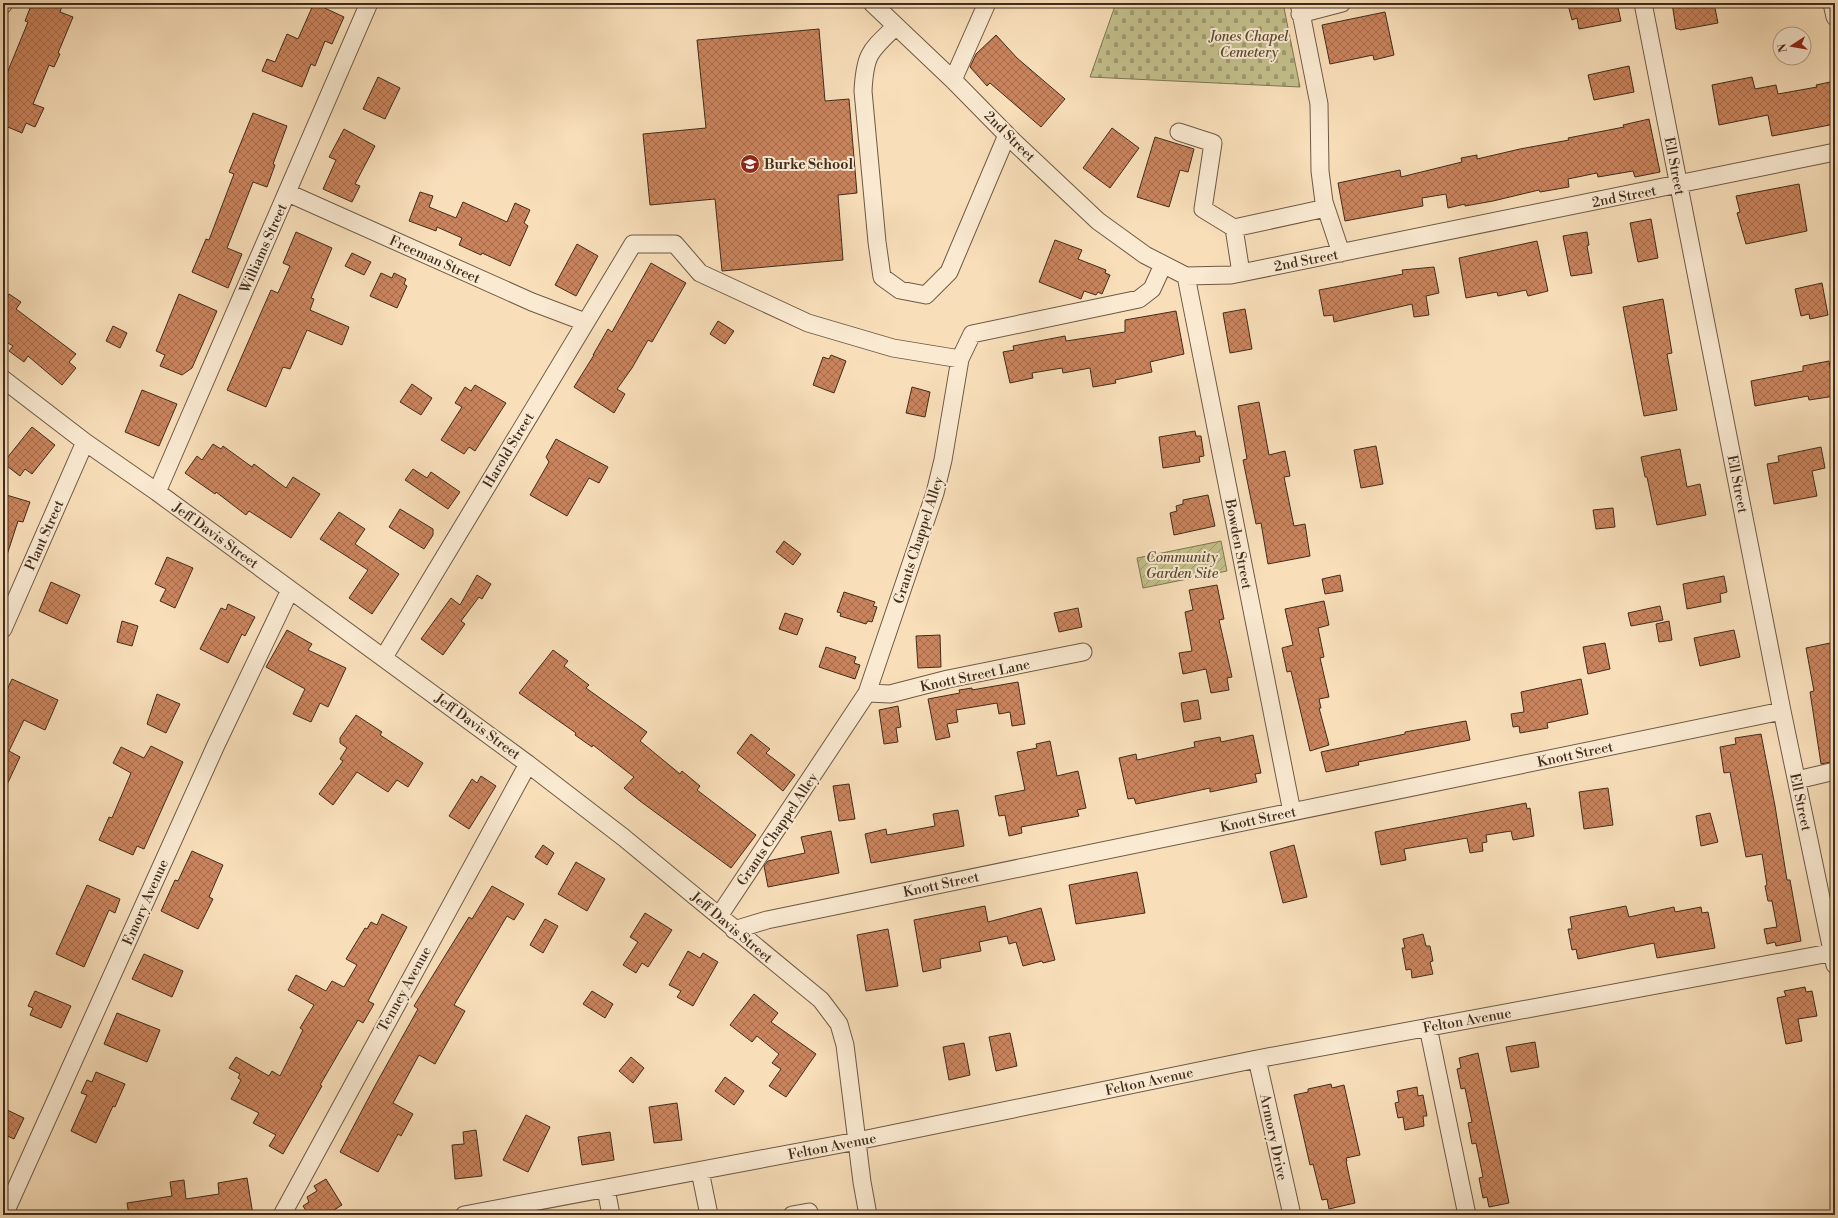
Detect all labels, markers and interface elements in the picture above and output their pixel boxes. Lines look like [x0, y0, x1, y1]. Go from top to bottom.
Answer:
north arrow [1772, 26, 1812, 66]
park label: Jones Chapel Cemetery [1207, 28, 1289, 62]
text: N [1775, 42, 1791, 54]
street label: 2nd Street [980, 107, 1039, 166]
street label: Ell Street [1660, 136, 1688, 197]
school or university icon: Burke School [739, 153, 761, 175]
place label: Burke School [764, 156, 853, 174]
street label: 2nd Street [1590, 182, 1658, 212]
street label: Williams Street [236, 201, 292, 297]
street label: Freeman Street [386, 232, 483, 288]
street label: 2nd Street [1272, 246, 1340, 276]
street label: Harold Street [479, 409, 538, 492]
street label: Ell Street [1723, 454, 1751, 515]
street label: Grants Chappel Alley [890, 474, 948, 606]
street label: Plant Street [21, 497, 68, 573]
street label: Bowden Street [1220, 497, 1256, 591]
street label: Jeff Davis Street [168, 498, 262, 573]
park label: Community Garden Site [1146, 549, 1219, 583]
street label: Knott Street Lane [919, 656, 1032, 696]
street label: Jeff Davis Street [430, 689, 524, 764]
street label: Knott Street [1536, 738, 1615, 772]
street label: Grants Chappel Alley [733, 769, 823, 890]
street label: Ell Street [1785, 772, 1815, 833]
street label: Knott Street [1219, 803, 1298, 837]
street label: Emory Avenue [119, 857, 173, 948]
street label: Knott Street [902, 868, 981, 902]
street label: Jeff Davis Street [686, 888, 776, 967]
street label: Tenney Avenue [374, 943, 436, 1035]
street label: Felton Avenue [1422, 1004, 1513, 1038]
street label: Felton Avenue [1104, 1064, 1195, 1100]
street label: Armory Drive [1255, 1091, 1291, 1182]
street label: Felton Avenue [787, 1130, 878, 1164]

